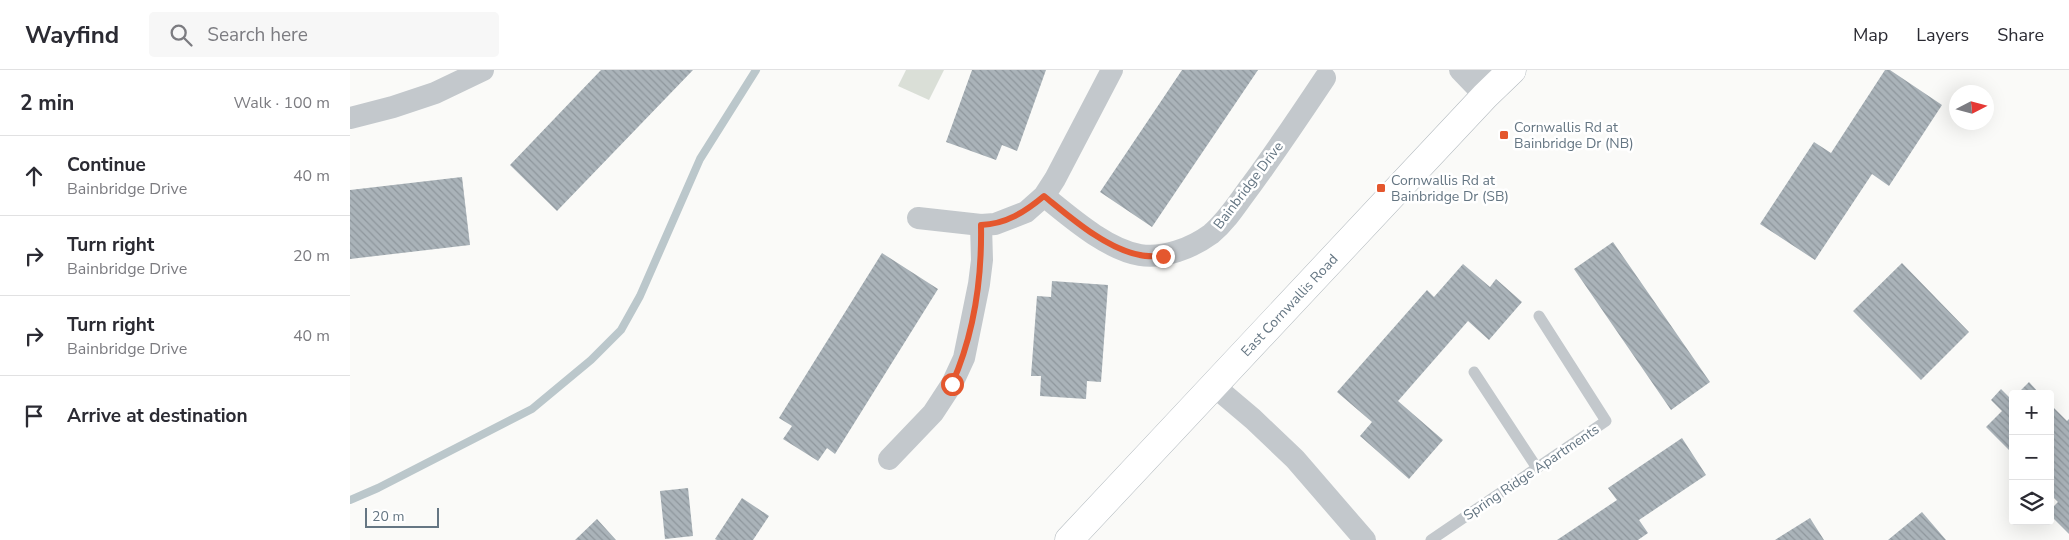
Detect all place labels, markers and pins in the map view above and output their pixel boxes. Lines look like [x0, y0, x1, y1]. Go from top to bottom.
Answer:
place label: Cornwallis Rd at Bainbridge Dr (NB) [1514, 118, 1634, 153]
marker: Cornwallis Rd at Bainbridge Dr (NB) [1498, 129, 1510, 141]
place label: Cornwallis Rd at Bainbridge Dr (SB) [1391, 171, 1509, 206]
marker: Cornwallis Rd at Bainbridge Dr (SB) [1375, 182, 1387, 194]

